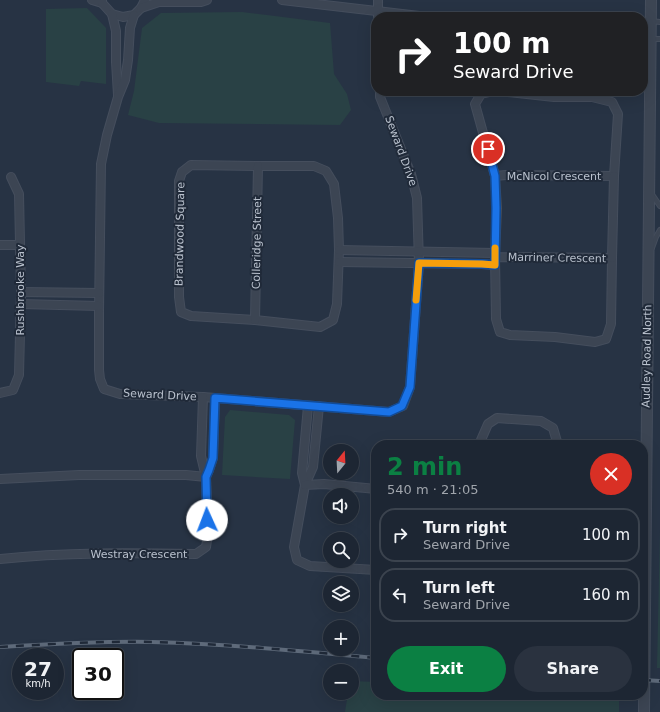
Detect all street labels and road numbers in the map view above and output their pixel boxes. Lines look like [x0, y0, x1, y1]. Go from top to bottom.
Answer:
street label: Seward Drive [382, 114, 420, 188]
street label: McNicol Crescent [507, 170, 602, 183]
street label: Brandwood Square [173, 181, 187, 286]
street label: Colleridge Street [250, 196, 264, 289]
street label: Rushbrooke Way [14, 244, 27, 336]
street label: Marriner Crescent [508, 251, 607, 265]
street label: Audley Road North [640, 304, 654, 408]
street label: Seward Drive [123, 387, 197, 403]
street label: Westray Crescent [91, 548, 188, 561]

